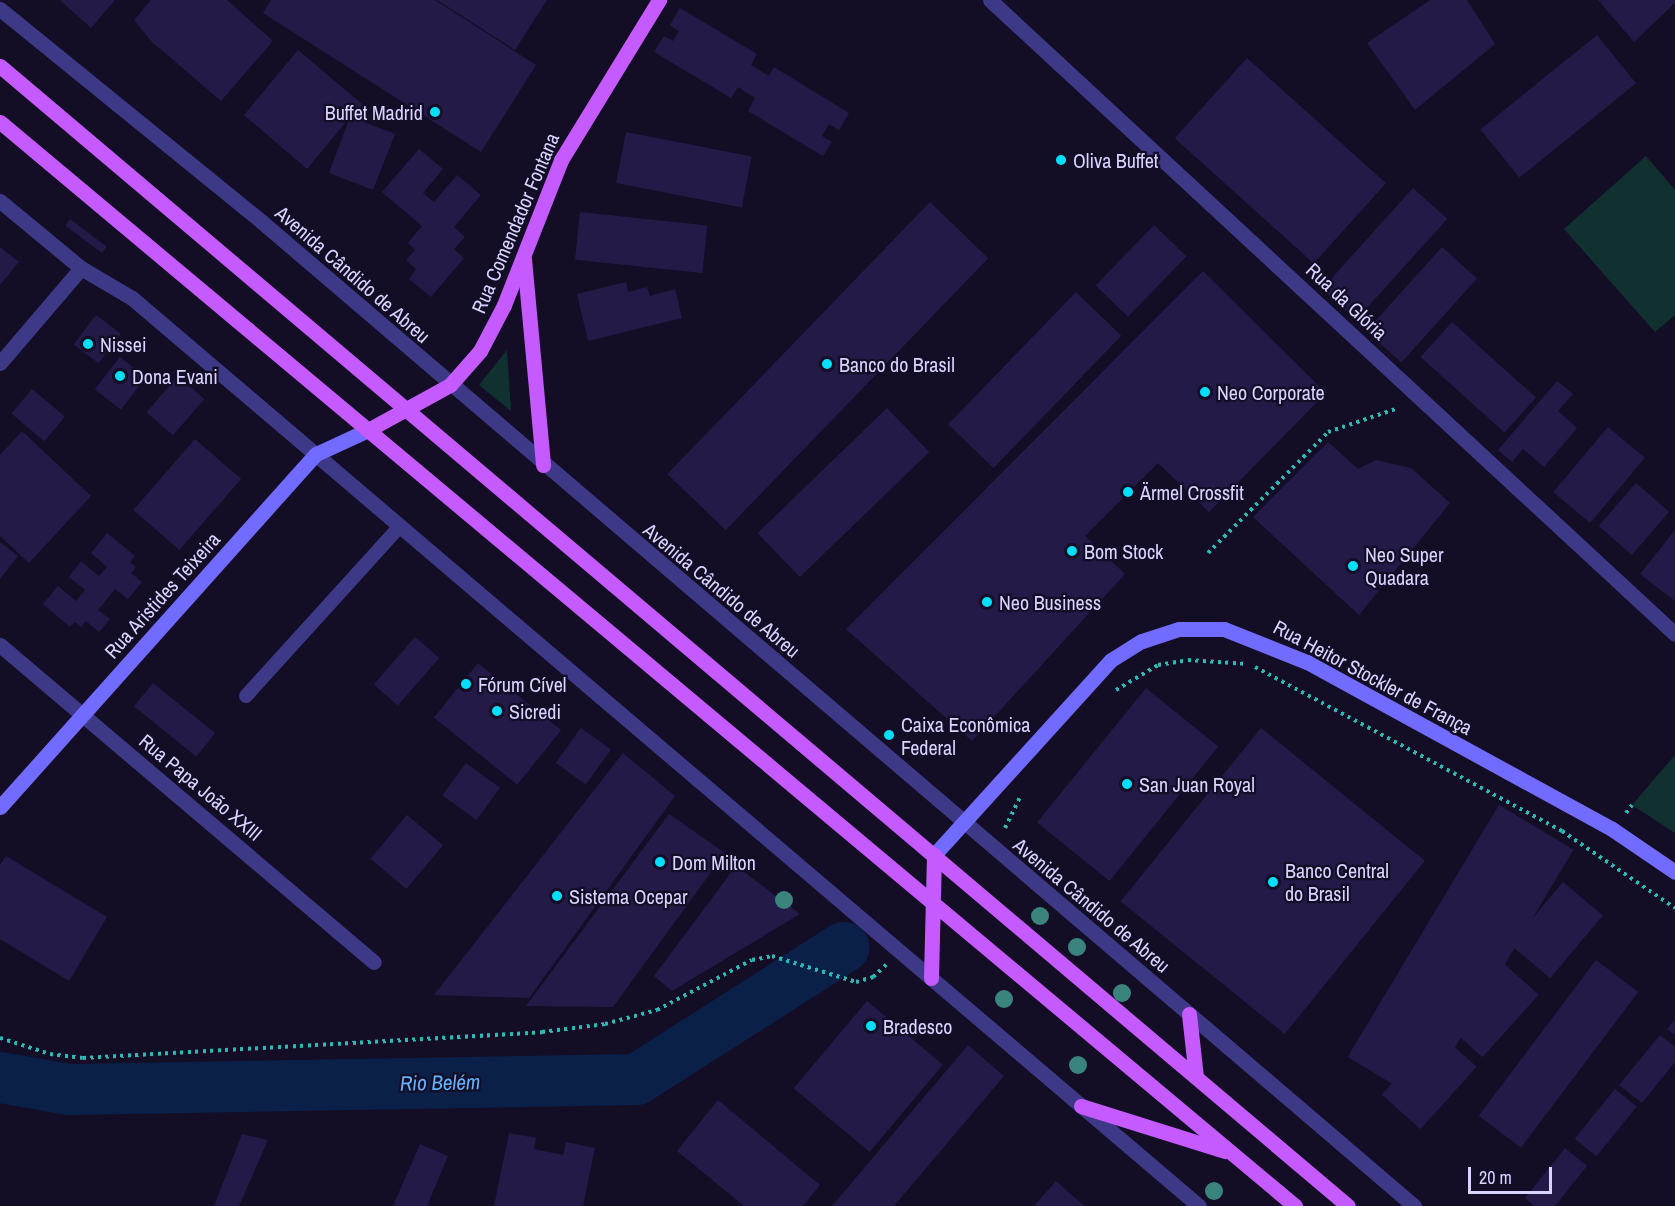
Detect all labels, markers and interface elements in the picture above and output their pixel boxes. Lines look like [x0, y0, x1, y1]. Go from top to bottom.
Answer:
place label: Buffet Madrid [325, 100, 423, 124]
marker: Buffet Madrid [428, 105, 442, 119]
street label: Rua Comendador Fontana [466, 129, 564, 317]
place label: Oliva Buffet [1073, 148, 1158, 172]
marker: Oliva Buffet [1054, 153, 1068, 167]
street label: Avenida Cândido de Abreu [271, 200, 435, 348]
street label: Rua da Glória [1301, 257, 1393, 345]
place label: Nissei [100, 332, 146, 356]
marker: Nissei [81, 337, 95, 351]
place label: Banco do Brasil [839, 352, 955, 376]
marker: Banco do Brasil [820, 357, 834, 371]
place label: Dona Evani [132, 364, 218, 388]
marker: Dona Evani [113, 369, 127, 383]
place label: Neo Corporate [1217, 380, 1325, 404]
marker: Neo Corporate [1198, 385, 1212, 399]
place label: Ärmel Crossfit [1140, 480, 1244, 504]
marker: Ärmel Crossfit [1121, 485, 1135, 499]
street label: Avenida Cândido de Abreu [639, 517, 805, 663]
street label: Rua Aristides Teixeira [99, 527, 225, 663]
place label: Bom Stock [1084, 539, 1163, 563]
place label: Neo Super Quadara [1365, 542, 1443, 589]
marker: Bom Stock [1065, 544, 1079, 558]
marker: Neo Super Quadara [1346, 559, 1360, 573]
place label: Neo Business [999, 590, 1101, 614]
marker: Neo Business [980, 595, 994, 609]
street label: Rua Heitor Stockler de França [1270, 614, 1476, 740]
place label: Fórum Cível [478, 672, 566, 696]
marker: Fórum Cível [459, 677, 473, 691]
place label: Sicredi [509, 699, 561, 723]
marker: Sicredi [490, 704, 504, 718]
place label: Caixa Econômica Federal [901, 712, 1030, 759]
marker: Caixa Econômica Federal [882, 728, 896, 742]
street label: Rua Papa João XXIII [135, 729, 267, 845]
place label: San Juan Royal [1139, 772, 1255, 796]
marker: San Juan Royal [1120, 777, 1134, 791]
street label: Avenida Cândido de Abreu [1009, 832, 1175, 978]
place label: Dom Milton [672, 850, 756, 874]
marker: Dom Milton [653, 855, 667, 869]
place label: Banco Central do Brasil [1285, 858, 1389, 905]
marker: Banco Central do Brasil [1266, 875, 1280, 889]
place label: Sistema Ocepar [569, 884, 687, 908]
marker: Sistema Ocepar [550, 889, 564, 903]
place label: Bradesco [883, 1014, 952, 1038]
marker: Bradesco [864, 1019, 878, 1033]
water label: Rio Belém [400, 1070, 480, 1096]
scale bar [1471, 1155, 1555, 1193]
text: 20 m [1479, 1165, 1512, 1190]

